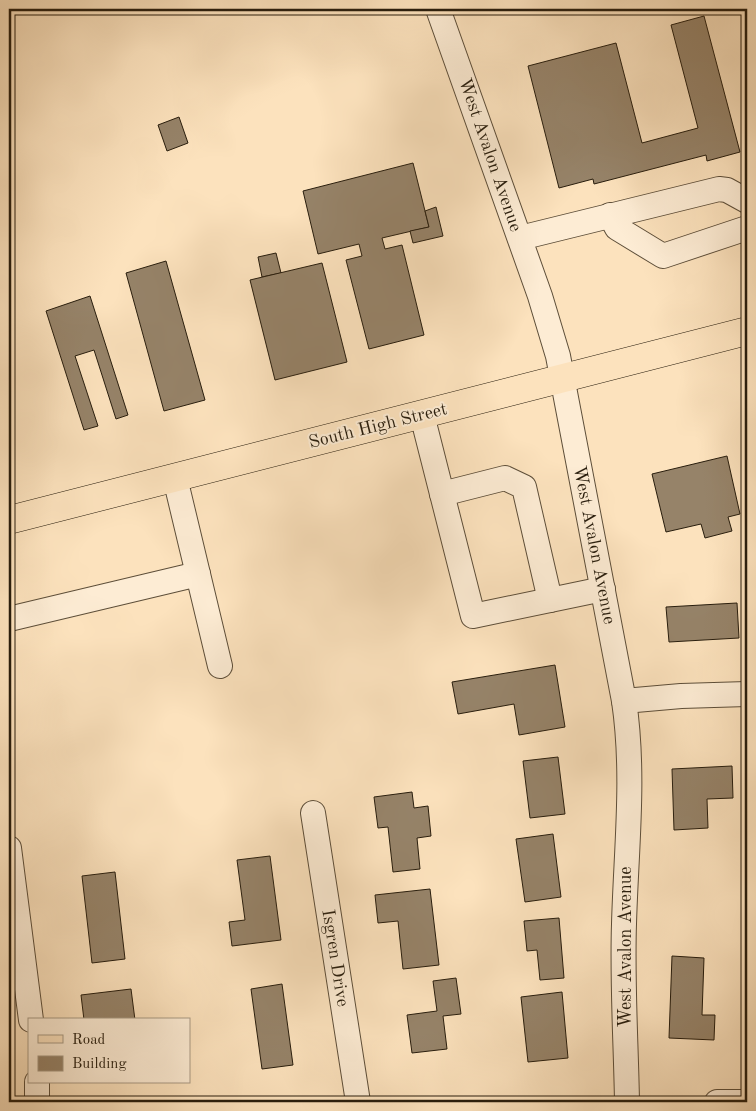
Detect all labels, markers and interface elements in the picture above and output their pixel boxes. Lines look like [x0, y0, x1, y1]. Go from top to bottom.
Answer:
street label: West Avalon Avenue [455, 76, 525, 234]
street label: South High Street [307, 400, 449, 452]
street label: West Avalon Avenue [570, 464, 618, 626]
street label: West Avalon Avenue [617, 866, 635, 1028]
street label: Isgren Drive [318, 908, 352, 1008]
legend [28, 1018, 190, 1084]
text: Road [72, 1033, 106, 1048]
text: Building [72, 1057, 127, 1072]

